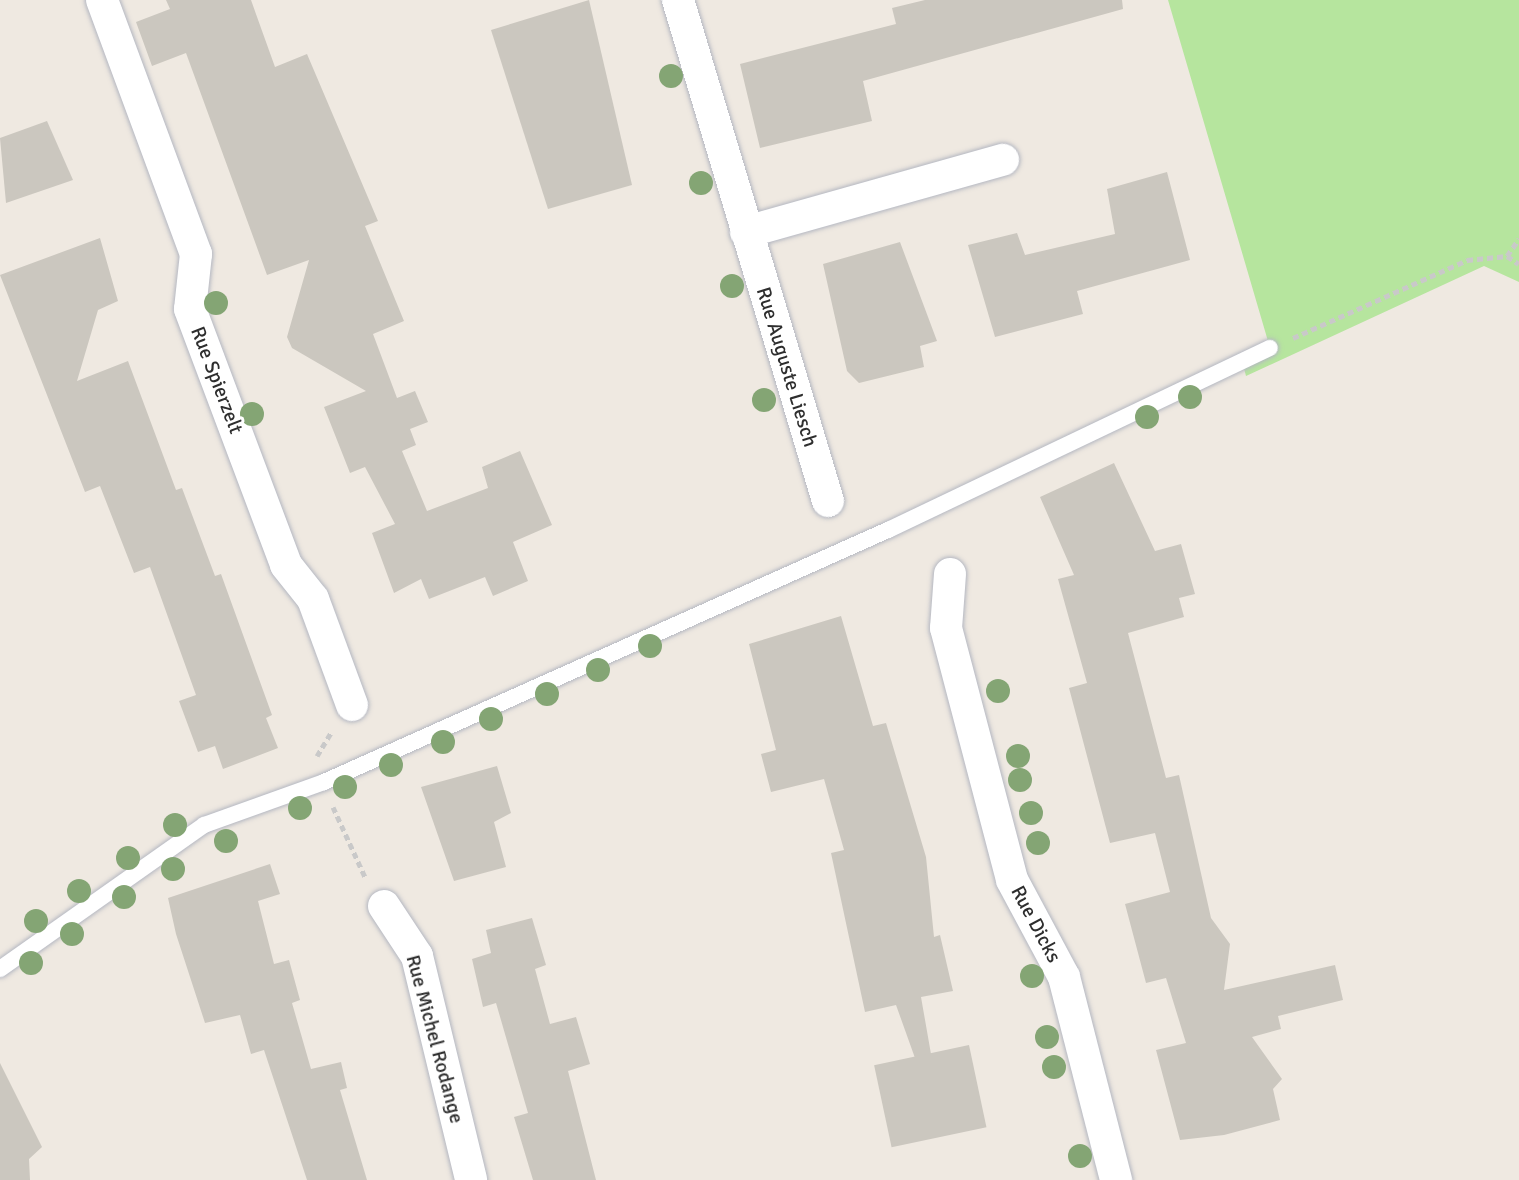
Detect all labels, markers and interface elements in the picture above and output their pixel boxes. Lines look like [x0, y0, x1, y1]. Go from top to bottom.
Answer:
street label: Rue Auguste Liesch [751, 284, 823, 450]
street label: Rue Spierzelt [186, 323, 248, 437]
street label: Rue Dicks [1006, 882, 1066, 966]
street label: Rue Michel Rodange [401, 952, 469, 1126]

